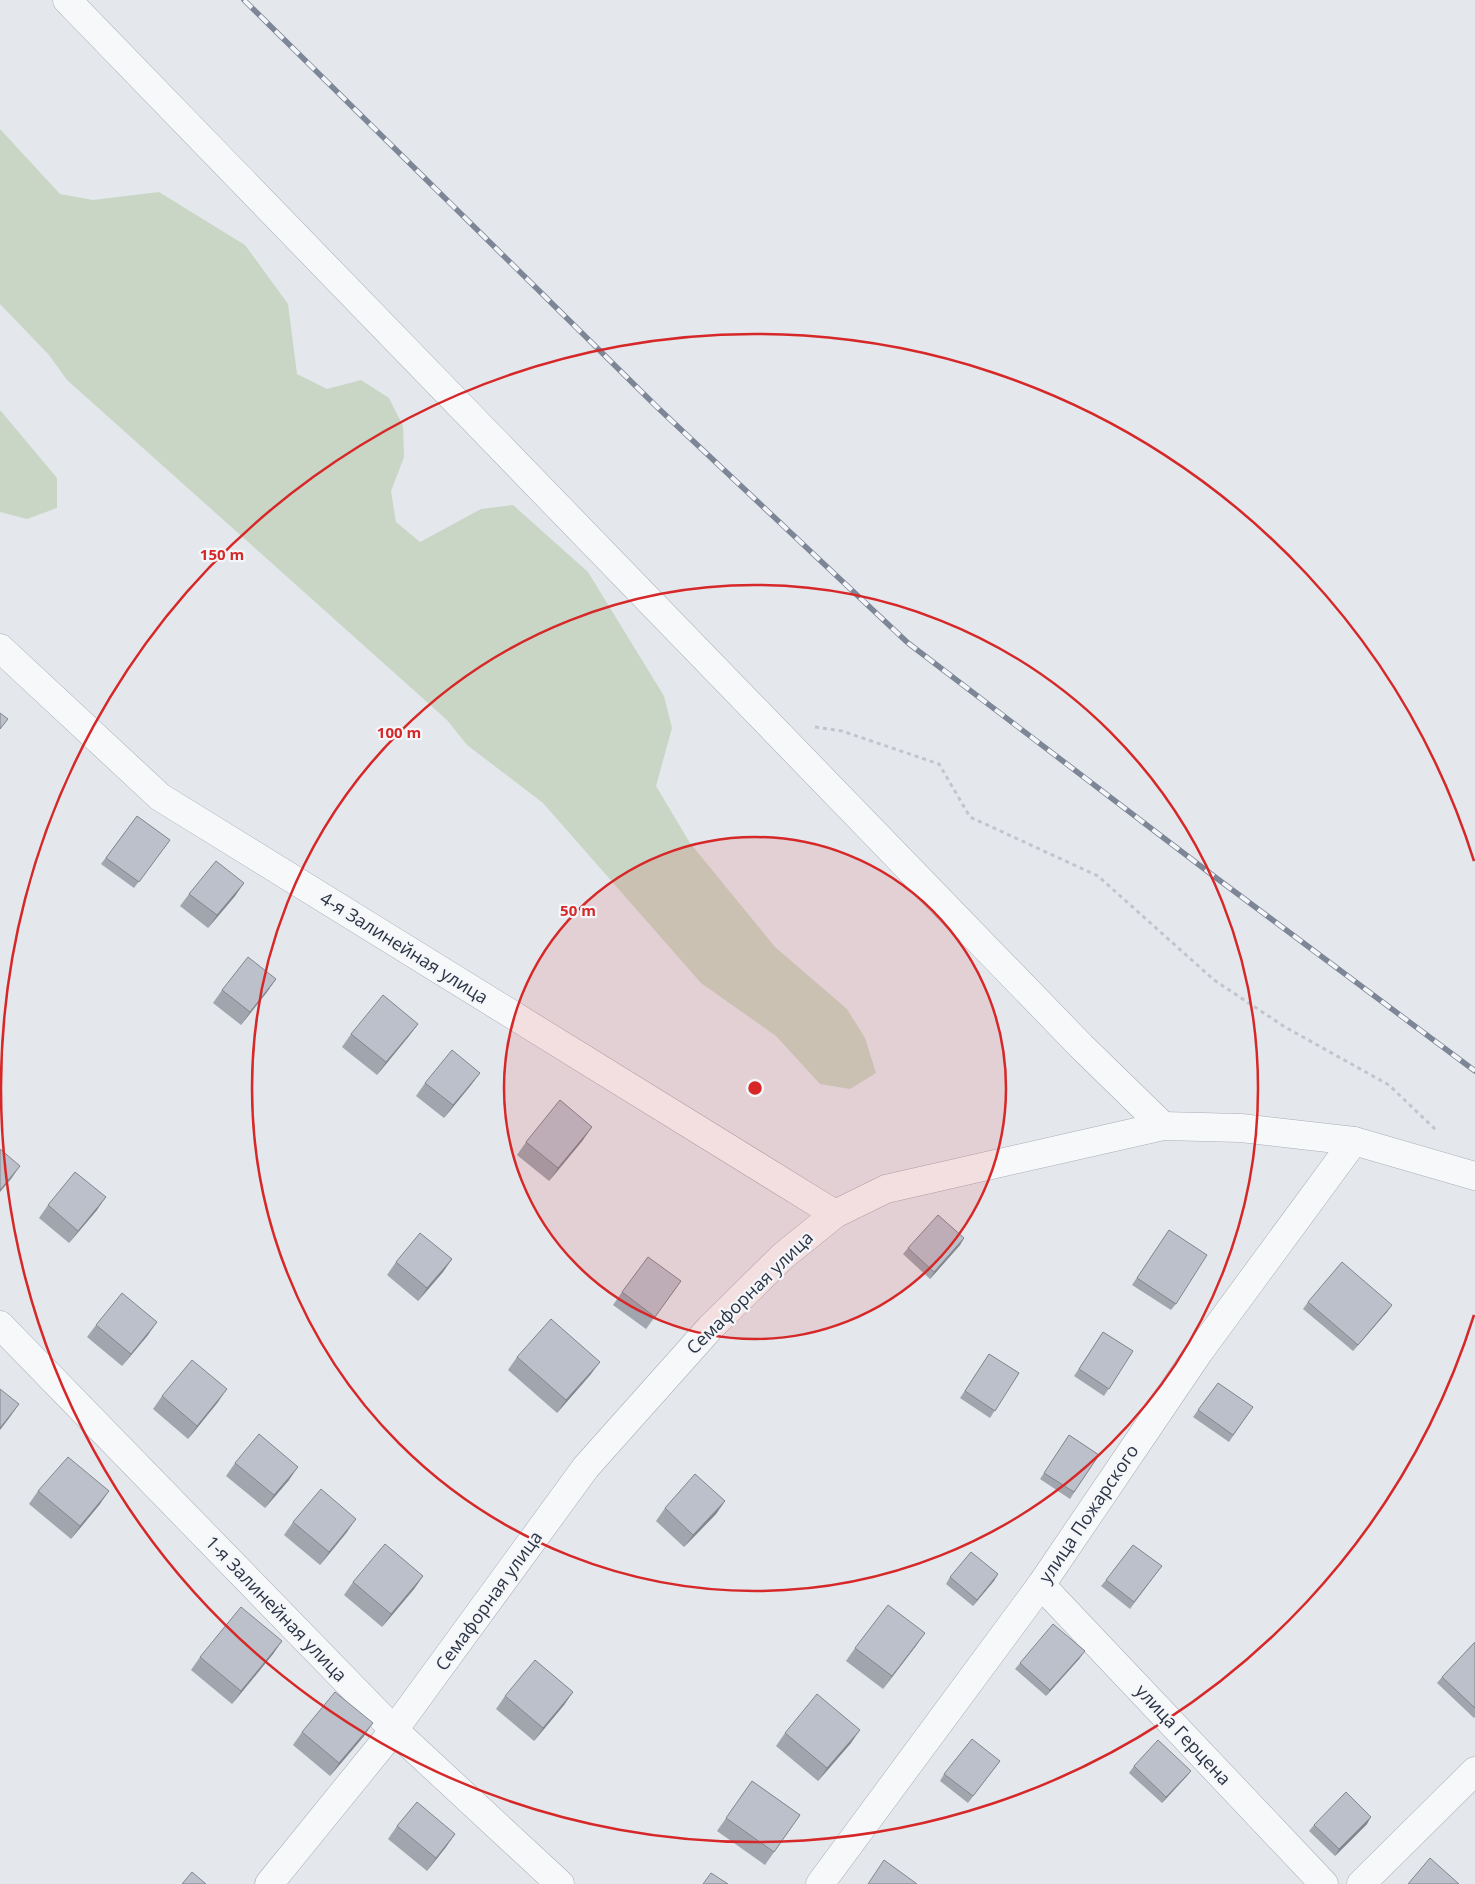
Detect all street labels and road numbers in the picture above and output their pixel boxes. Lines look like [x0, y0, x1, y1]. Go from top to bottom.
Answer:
street label: 4-я Залинейная улица [316, 886, 493, 1009]
street label: Семафорная улица [681, 1225, 818, 1359]
street label: улица Пожарского [1033, 1439, 1143, 1587]
street label: Семафорная улица [429, 1526, 547, 1675]
street label: 1-я Залинейная улица [201, 1530, 353, 1686]
street label: улица Герцена [1131, 1679, 1237, 1790]

